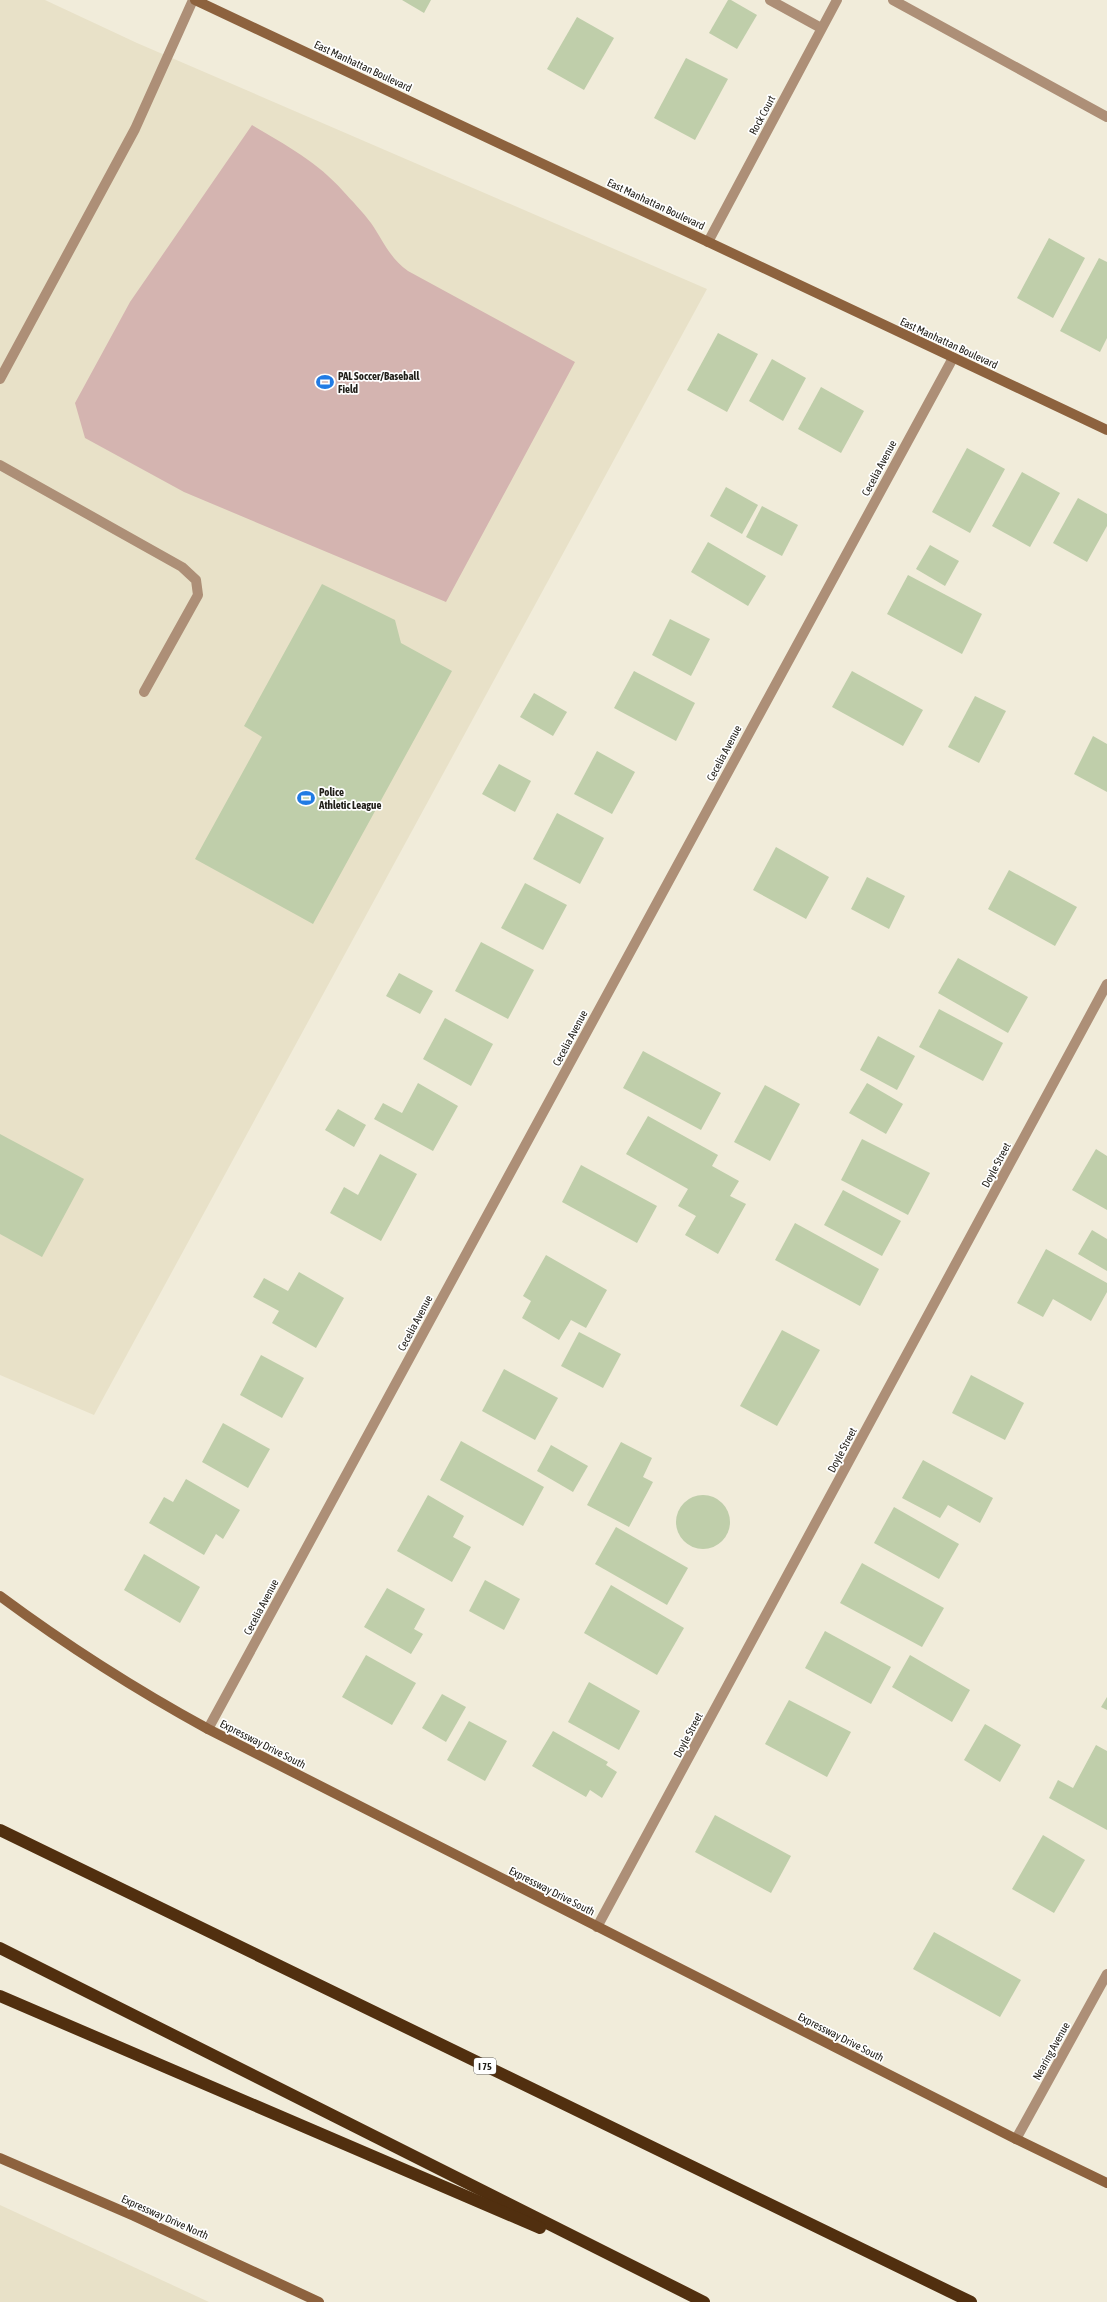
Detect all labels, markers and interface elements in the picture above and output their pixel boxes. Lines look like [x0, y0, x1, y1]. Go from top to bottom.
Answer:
street label: East Manhattan Boulevard [312, 38, 414, 94]
street label: Rock Court [747, 93, 777, 137]
street label: East Manhattan Boulevard [605, 176, 707, 232]
street label: East Manhattan Boulevard [898, 315, 1000, 371]
place label: PAL Soccer/Baseball Field [338, 370, 420, 395]
sports icon: PAL Soccer/Baseball Field [315, 372, 335, 392]
street label: Cecelia Avenue [859, 438, 899, 498]
street label: Cecelia Avenue [704, 723, 744, 783]
place label: Police Athletic League [318, 786, 381, 811]
sports icon: Police Athletic League [296, 788, 316, 808]
street label: Cecelia Avenue [550, 1008, 590, 1068]
street label: Doyle Street [979, 1140, 1013, 1190]
street label: Cecelia Avenue [395, 1293, 435, 1353]
street label: Doyle Street [825, 1425, 859, 1475]
street label: Cecelia Avenue [241, 1577, 281, 1637]
street label: Doyle Street [671, 1710, 705, 1760]
street label: Expressway Drive South [218, 1717, 308, 1771]
street label: Expressway Drive South [507, 1864, 597, 1918]
street label: Expressway Drive South [796, 2010, 886, 2064]
street label: Nearing Avenue [1030, 2020, 1072, 2082]
road number: I 75 [474, 2058, 496, 2074]
street label: Expressway Drive North [120, 2192, 210, 2242]

